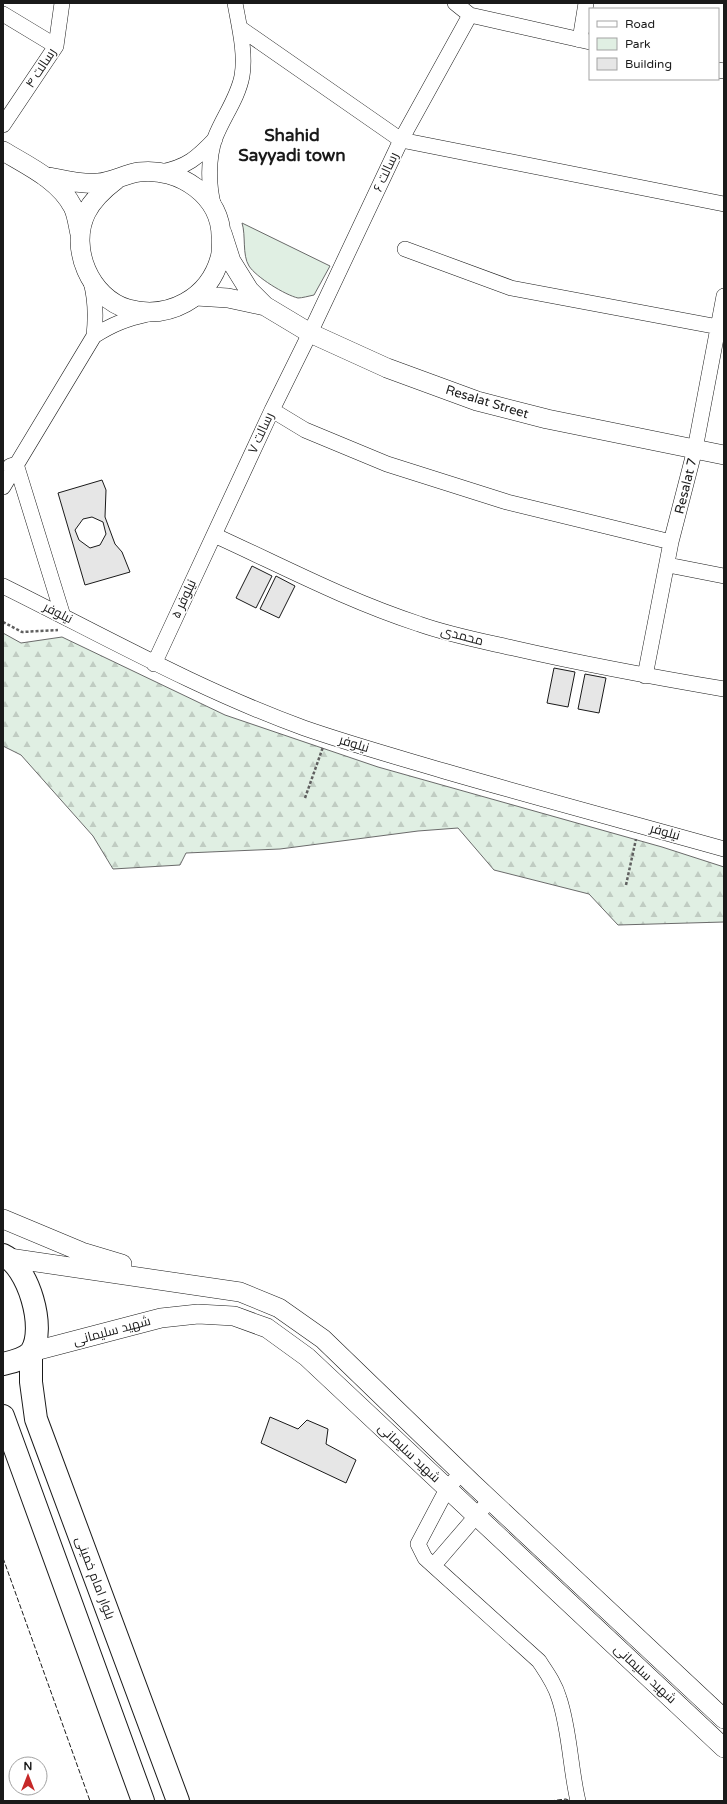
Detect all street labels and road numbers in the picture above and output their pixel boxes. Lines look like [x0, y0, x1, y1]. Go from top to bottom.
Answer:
street label: رسالت ۴ [22, 45, 60, 91]
street label: رسالت ۶ [370, 150, 402, 194]
street label: Resalat Street [444, 382, 531, 422]
street label: رسالت ۷ [245, 410, 277, 456]
street label: Resalat 7 [671, 456, 701, 516]
street label: نیلوفر ۵ [168, 577, 200, 621]
street label: نیلوفر [40, 598, 75, 627]
street label: محمدی [439, 623, 485, 649]
street label: نیلوفر [336, 732, 371, 756]
street label: نیلوفر [647, 820, 682, 844]
street label: شهید سلیمانی [71, 1313, 153, 1349]
street label: شهید سلیمانی [374, 1420, 444, 1486]
street label: بلوار امام خمینی [71, 1534, 118, 1622]
street label: شهید سلیمانی [610, 1641, 680, 1707]

